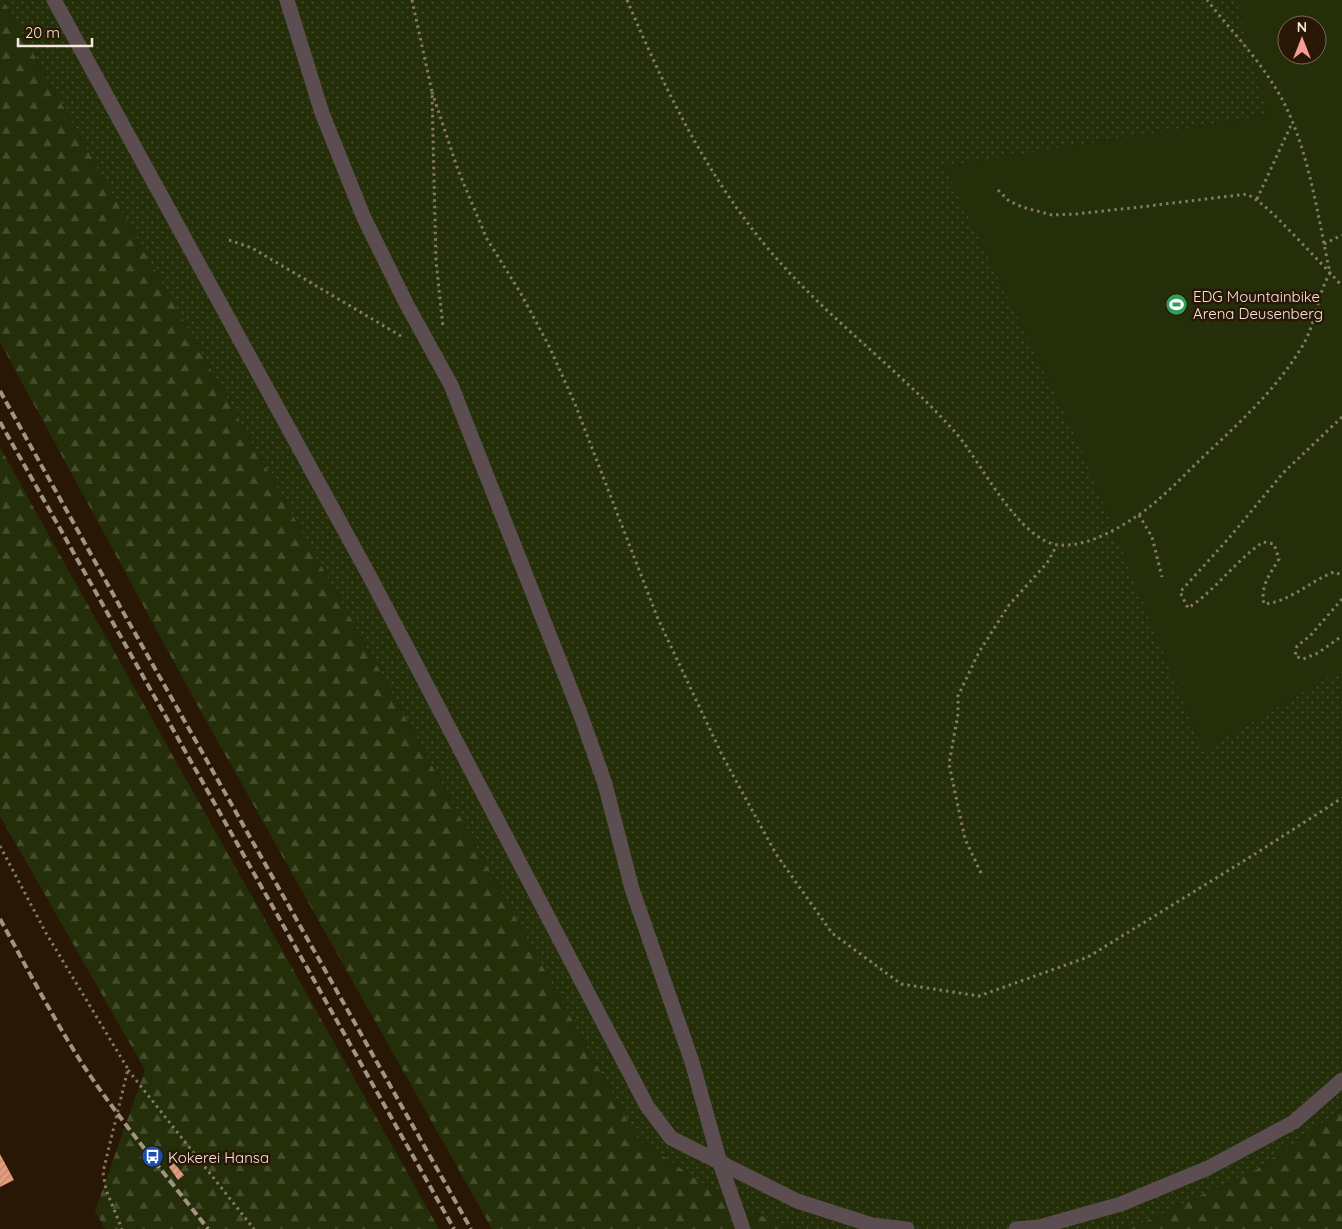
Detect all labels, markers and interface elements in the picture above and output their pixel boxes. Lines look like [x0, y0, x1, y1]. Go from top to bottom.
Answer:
scale bar [18, 15, 91, 47]
north arrow [1277, 15, 1327, 65]
text: N [1297, 18, 1307, 36]
text: 20 m [25, 23, 60, 42]
place label: EDG Mountainbike Arena Deusenberg [1193, 287, 1323, 323]
sports icon: EDG Mountainbike Arena Deusenberg [1165, 293, 1189, 317]
bus stop icon: Kokerei Hansa [140, 1145, 164, 1169]
place label: Kokerei Hansa [168, 1148, 269, 1167]

